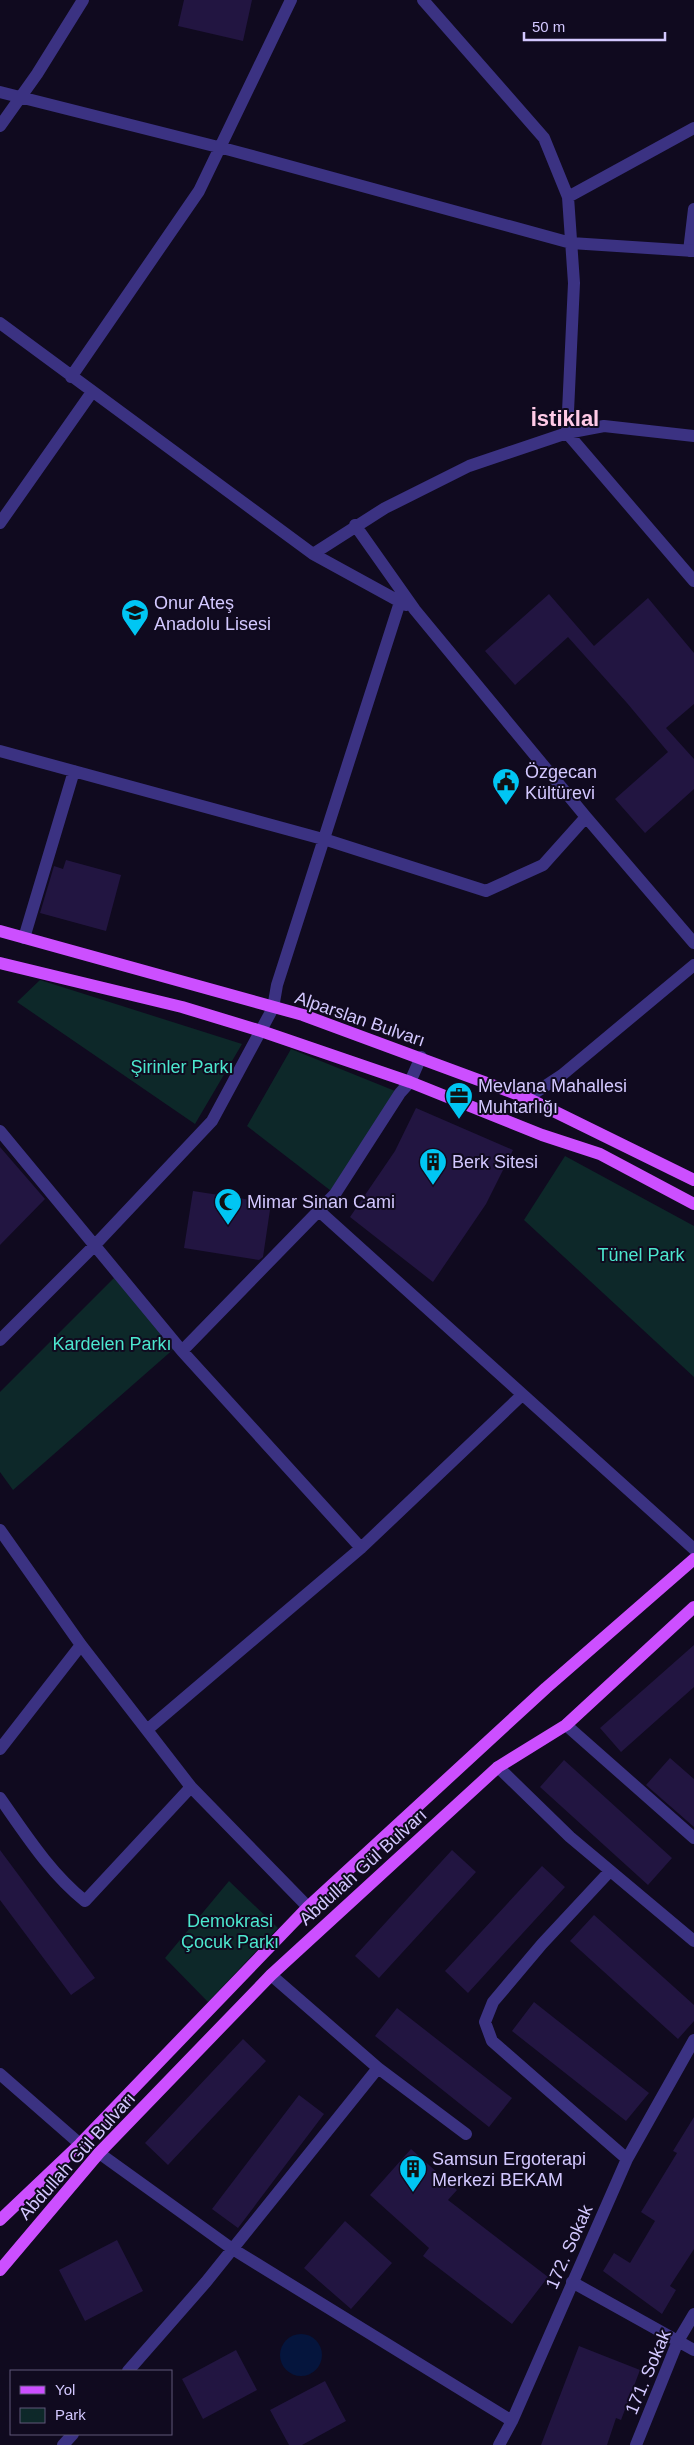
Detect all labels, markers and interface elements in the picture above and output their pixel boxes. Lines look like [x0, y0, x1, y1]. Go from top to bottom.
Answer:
scale bar [524, 10, 665, 42]
text: 50 m [532, 18, 565, 35]
district label: İstiklal [531, 406, 599, 431]
place label: Onur Ateş Anadolu Lisesi [154, 593, 271, 634]
school or university icon: Onur Ateş Anadolu Lisesi [120, 598, 150, 637]
place label: Özgecan Kültürevi [525, 762, 597, 803]
public building icon: Özgecan Kültürevi [491, 767, 521, 806]
street label: Alparslan Bulvarı [292, 987, 428, 1051]
park label: Şirinler Parkı [130, 1057, 234, 1077]
place label: Mevlana Mahallesi Muhtarlığı [478, 1076, 627, 1117]
office icon: Mevlana Mahallesi Muhtarlığı [444, 1081, 474, 1120]
building icon: Berk Sitesi [418, 1147, 448, 1186]
place label: Berk Sitesi [452, 1152, 538, 1172]
mosque icon: Mimar Sinan Cami [213, 1187, 243, 1226]
place label: Mimar Sinan Cami [247, 1192, 395, 1212]
park label: Tünel Park [597, 1245, 686, 1265]
park label: Kardelen Parkı [52, 1334, 172, 1354]
street label: Abdullah Gül Bulvarı [295, 1805, 431, 1929]
park label: Demokrasi Çocuk Parkı [181, 1911, 279, 1952]
street label: Abdullah Gül Bulvarı [15, 2088, 139, 2224]
place label: Samsun Ergoterapi Merkezi BEKAM [432, 2149, 586, 2190]
building icon: Samsun Ergoterapi Merkezi BEKAM [398, 2154, 428, 2193]
street label: 172. Sokak [542, 2201, 597, 2292]
street label: 171. Sokak [621, 2326, 675, 2417]
legend [10, 2370, 172, 2435]
text: Yol [55, 2381, 75, 2398]
text: Park [55, 2406, 86, 2423]

